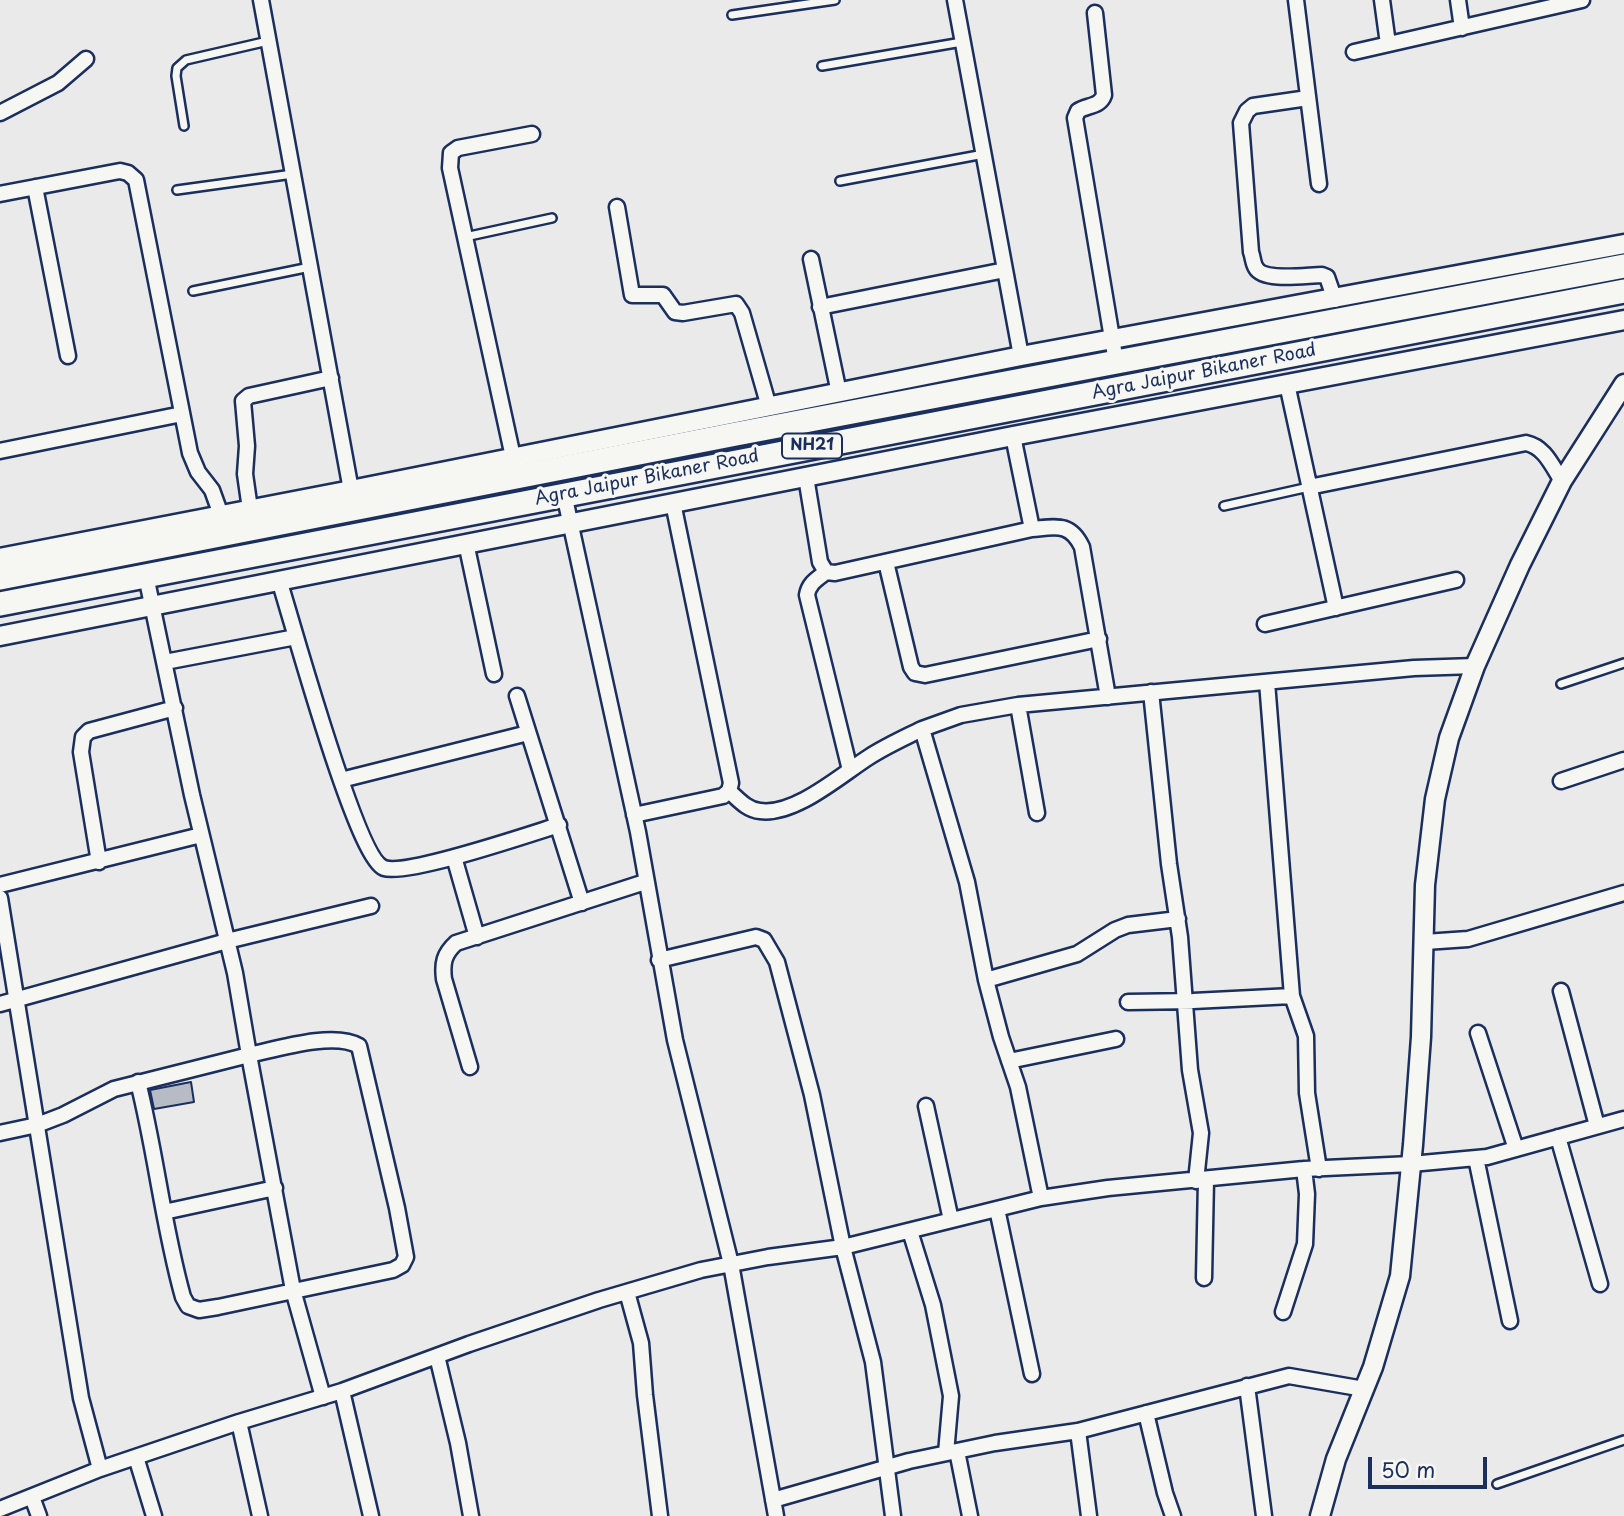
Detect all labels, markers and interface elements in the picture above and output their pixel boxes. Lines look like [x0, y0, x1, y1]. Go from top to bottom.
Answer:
street label: Agra Jaipur Bikaner Road [1090, 340, 1318, 404]
road number: NH21 [782, 434, 842, 458]
street label: Agra Jaipur Bikaner Road [533, 446, 761, 510]
scale bar [1372, 1442, 1491, 1486]
text: 50 m [1381, 1453, 1435, 1485]

